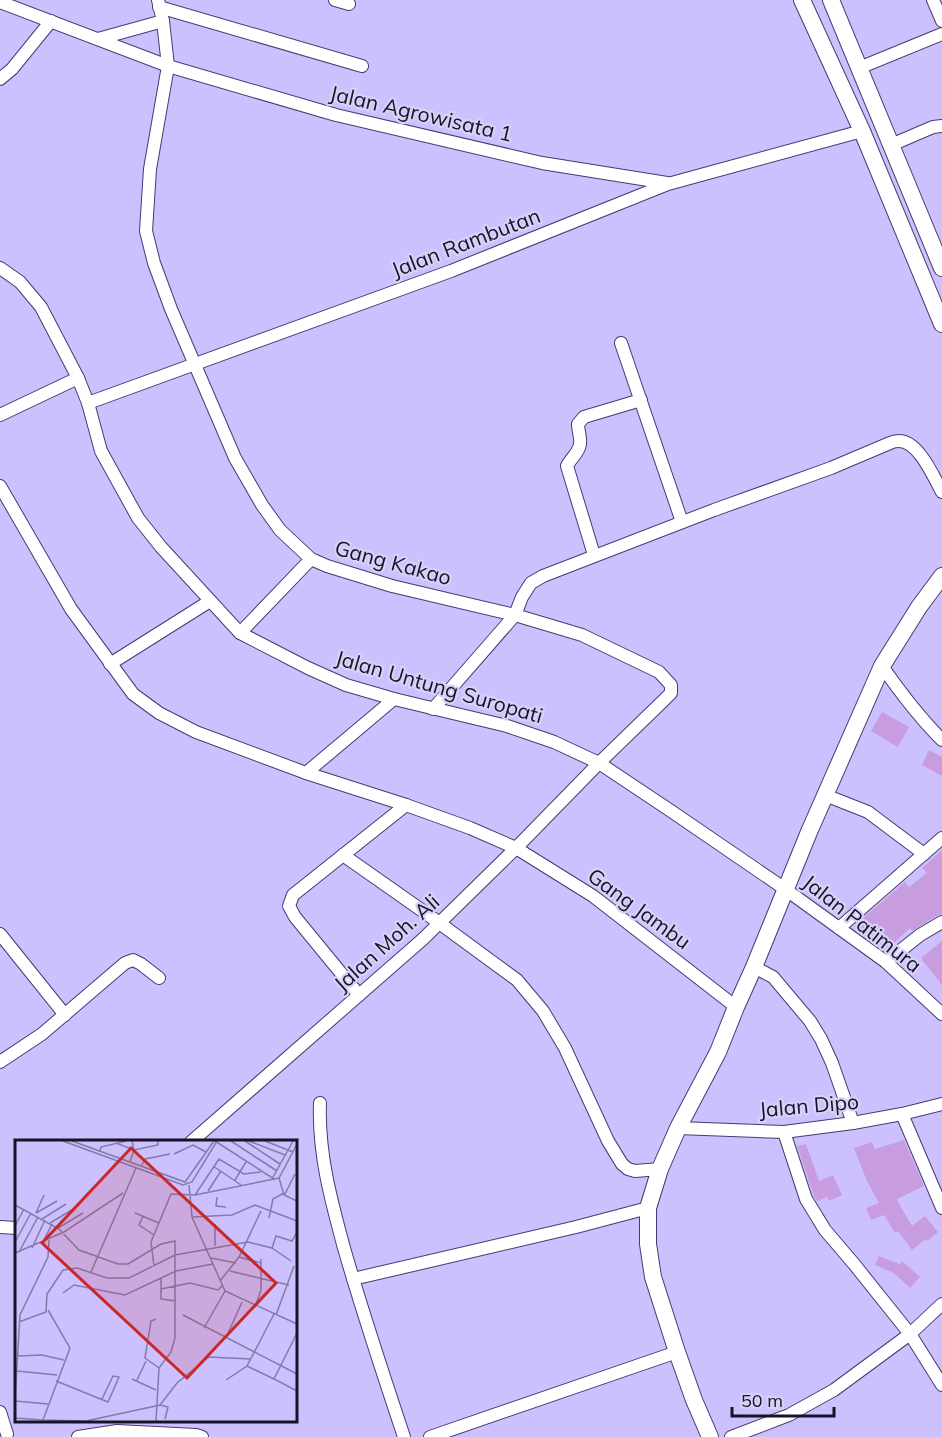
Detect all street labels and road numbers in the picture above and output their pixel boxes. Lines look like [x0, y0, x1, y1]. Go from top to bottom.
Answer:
street label: Jalan Agrowisata 1 [327, 79, 515, 147]
street label: Jalan Rambutan [388, 202, 544, 282]
street label: Gang Kakao [332, 534, 454, 590]
street label: Jalan Untung Suropati [333, 644, 546, 728]
street label: Gang Jambu [583, 862, 696, 954]
street label: Jalan Patimura [798, 869, 927, 978]
street label: Jalan Moh. Ali [328, 888, 444, 996]
street label: Jalan Dipo [758, 1088, 860, 1122]

